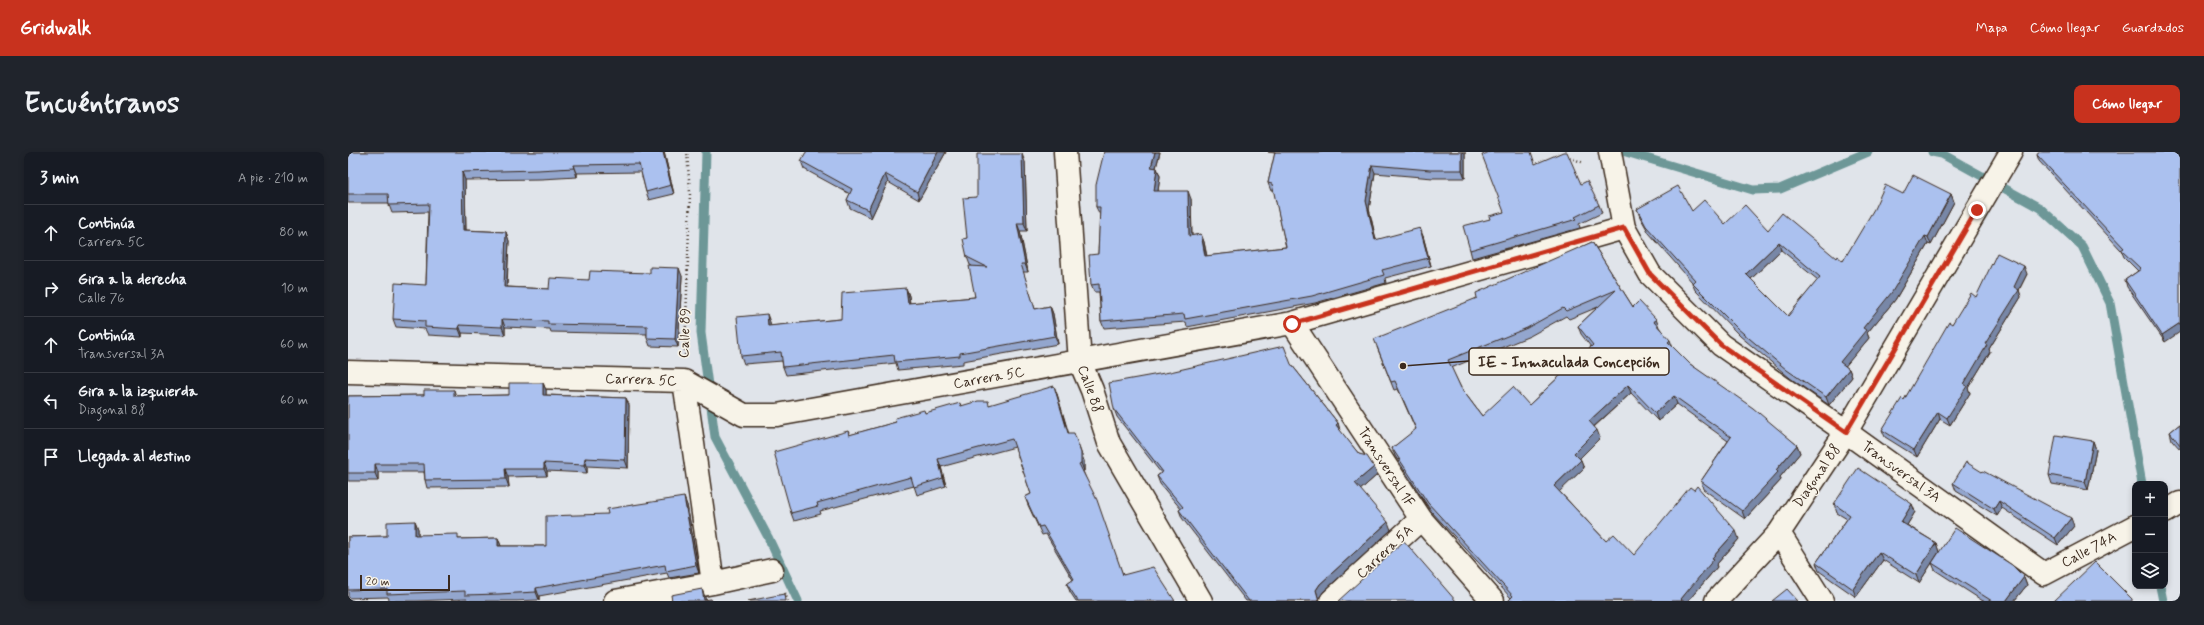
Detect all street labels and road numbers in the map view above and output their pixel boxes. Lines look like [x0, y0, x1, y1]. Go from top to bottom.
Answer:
street label: Calle 89 [675, 308, 695, 358]
street label: Carrera 5C [952, 363, 1026, 393]
street label: Calle 88 [1073, 363, 1107, 415]
street label: Carrera 5C [605, 370, 677, 390]
street label: Transversal 1F [1354, 424, 1418, 510]
street label: Transversal 3A [1858, 437, 1944, 507]
street label: Diagonal 88 [1789, 441, 1846, 512]
street label: Carrera 5A [1353, 521, 1417, 583]
street label: Calle 74A [2058, 528, 2120, 572]

